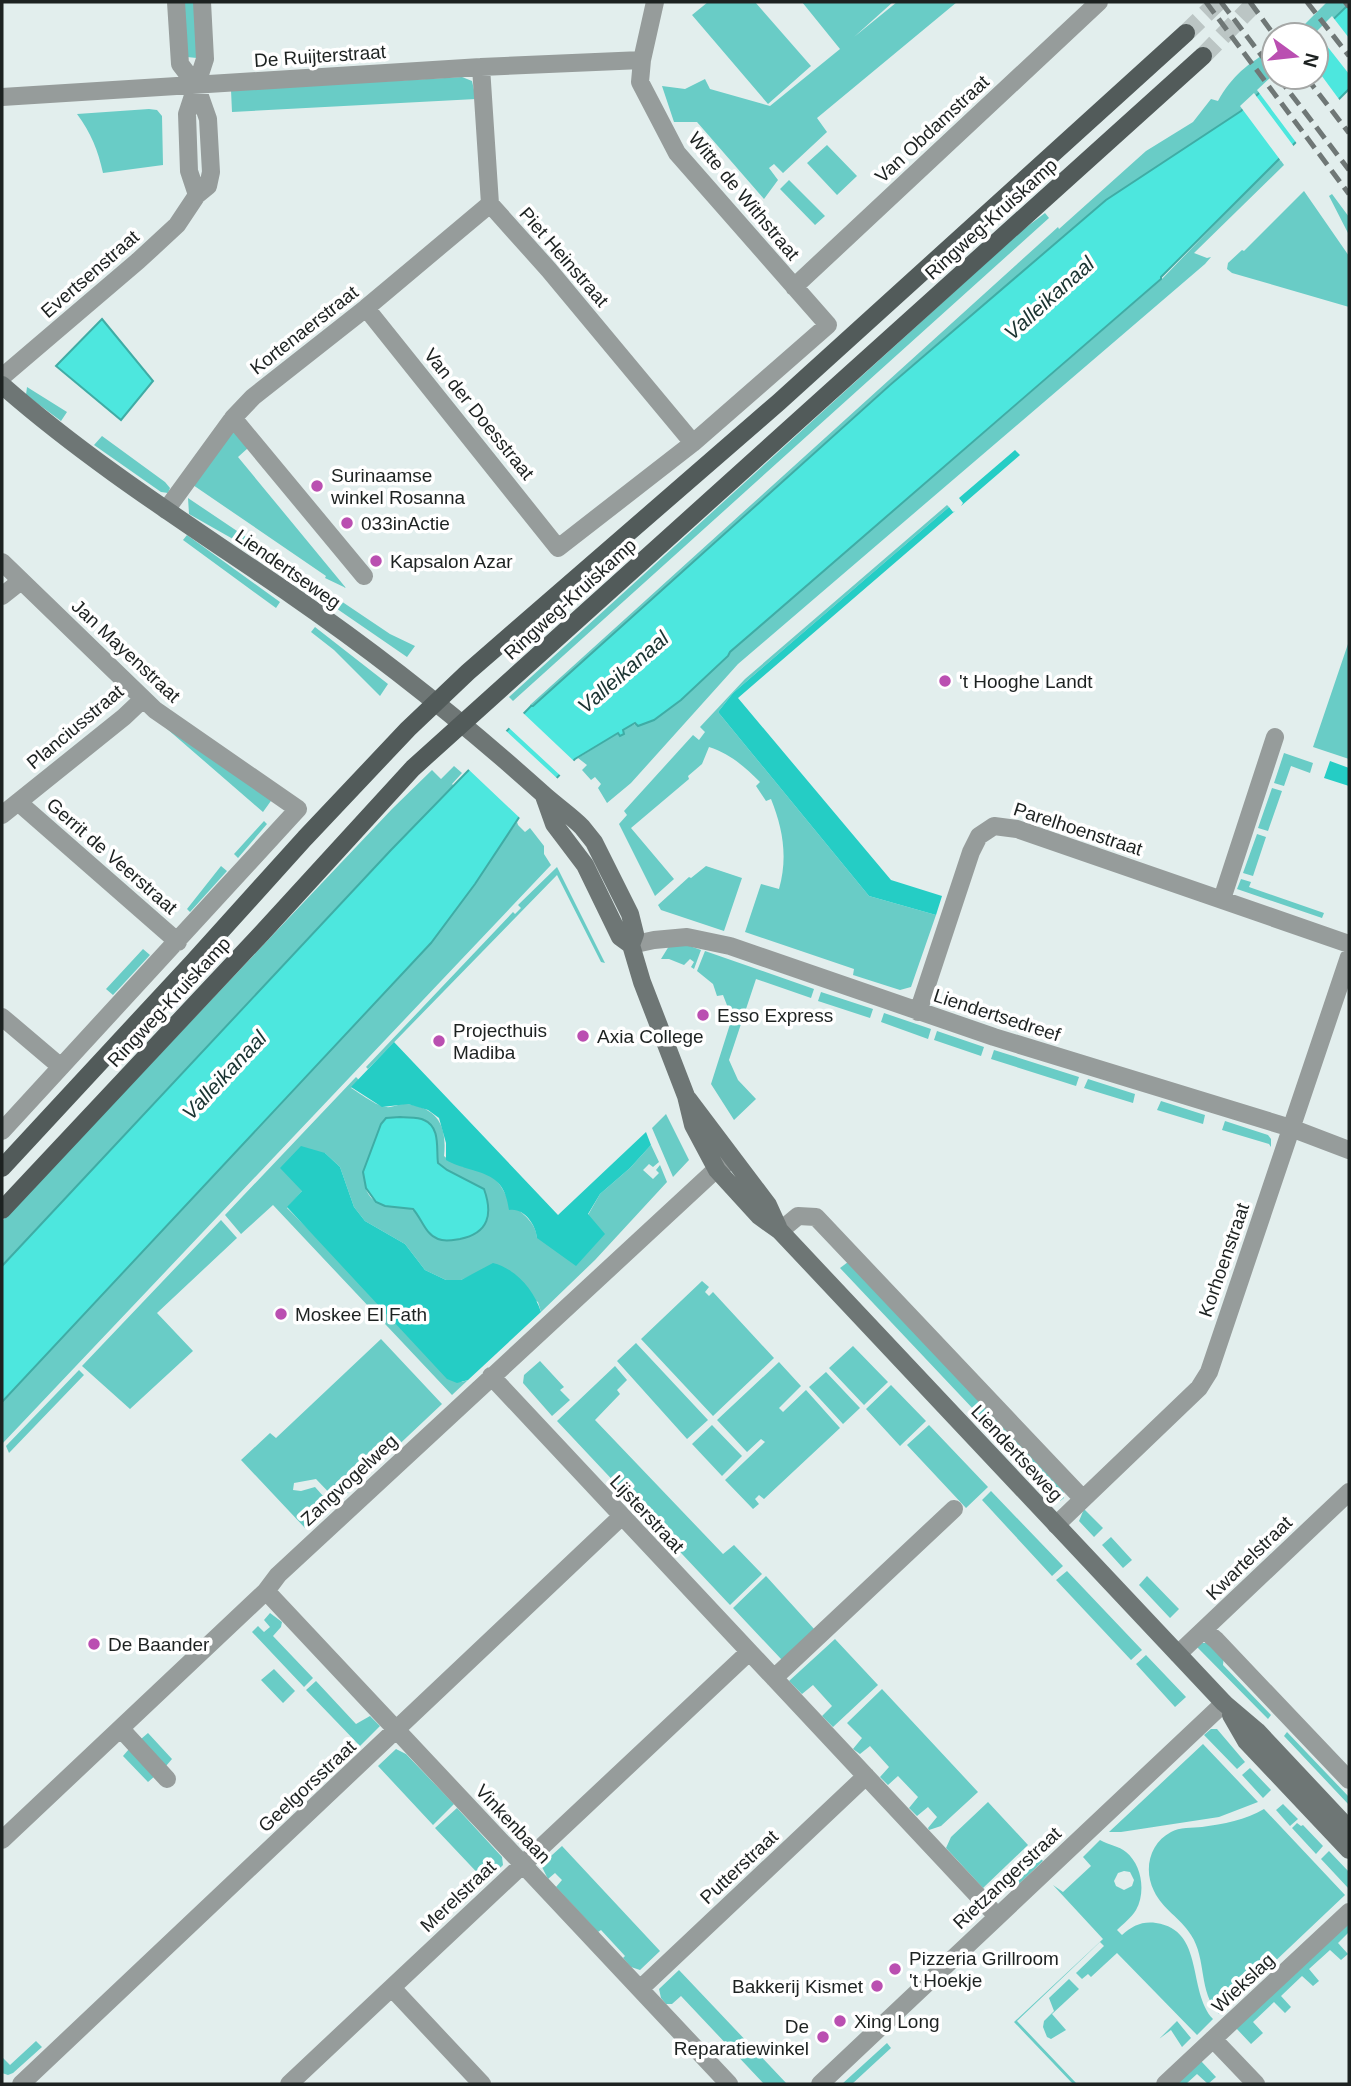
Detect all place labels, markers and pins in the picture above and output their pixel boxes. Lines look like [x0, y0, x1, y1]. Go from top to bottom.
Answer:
place label: Surinaamse winkel Rosanna [330, 465, 466, 508]
marker: Surinaamse winkel Rosanna [309, 478, 325, 494]
place label: 033inActie [361, 513, 450, 534]
marker: 033inActie [339, 515, 355, 531]
place label: Kapsalon Azar [390, 551, 513, 572]
marker: Kapsalon Azar [368, 553, 384, 569]
place label: 't Hooghe Landt [959, 671, 1093, 692]
marker: 't Hooghe Landt [937, 673, 953, 689]
place label: Esso Express [717, 1005, 833, 1026]
marker: Esso Express [695, 1007, 711, 1023]
place label: Projecthuis Madiba [453, 1020, 547, 1063]
place label: Axia College [597, 1026, 704, 1047]
marker: Axia College [575, 1028, 591, 1044]
marker: Projecthuis Madiba [431, 1033, 447, 1049]
place label: Moskee El Fath [295, 1304, 427, 1325]
marker: Moskee El Fath [273, 1306, 289, 1322]
place label: De Baander [108, 1634, 210, 1655]
marker: De Baander [86, 1636, 102, 1652]
place label: Pizzeria Grillroom 't Hoekje [909, 1948, 1059, 1991]
marker: Pizzeria Grillroom 't Hoekje [887, 1961, 903, 1977]
place label: Bakkerij Kismet [732, 1976, 864, 1997]
marker: Bakkerij Kismet [869, 1978, 885, 1994]
place label: Xing Long [854, 2011, 940, 2032]
marker: Xing Long [832, 2013, 848, 2029]
place label: De Reparatiewinkel [674, 2016, 809, 2059]
marker: De Reparatiewinkel [815, 2029, 831, 2045]

